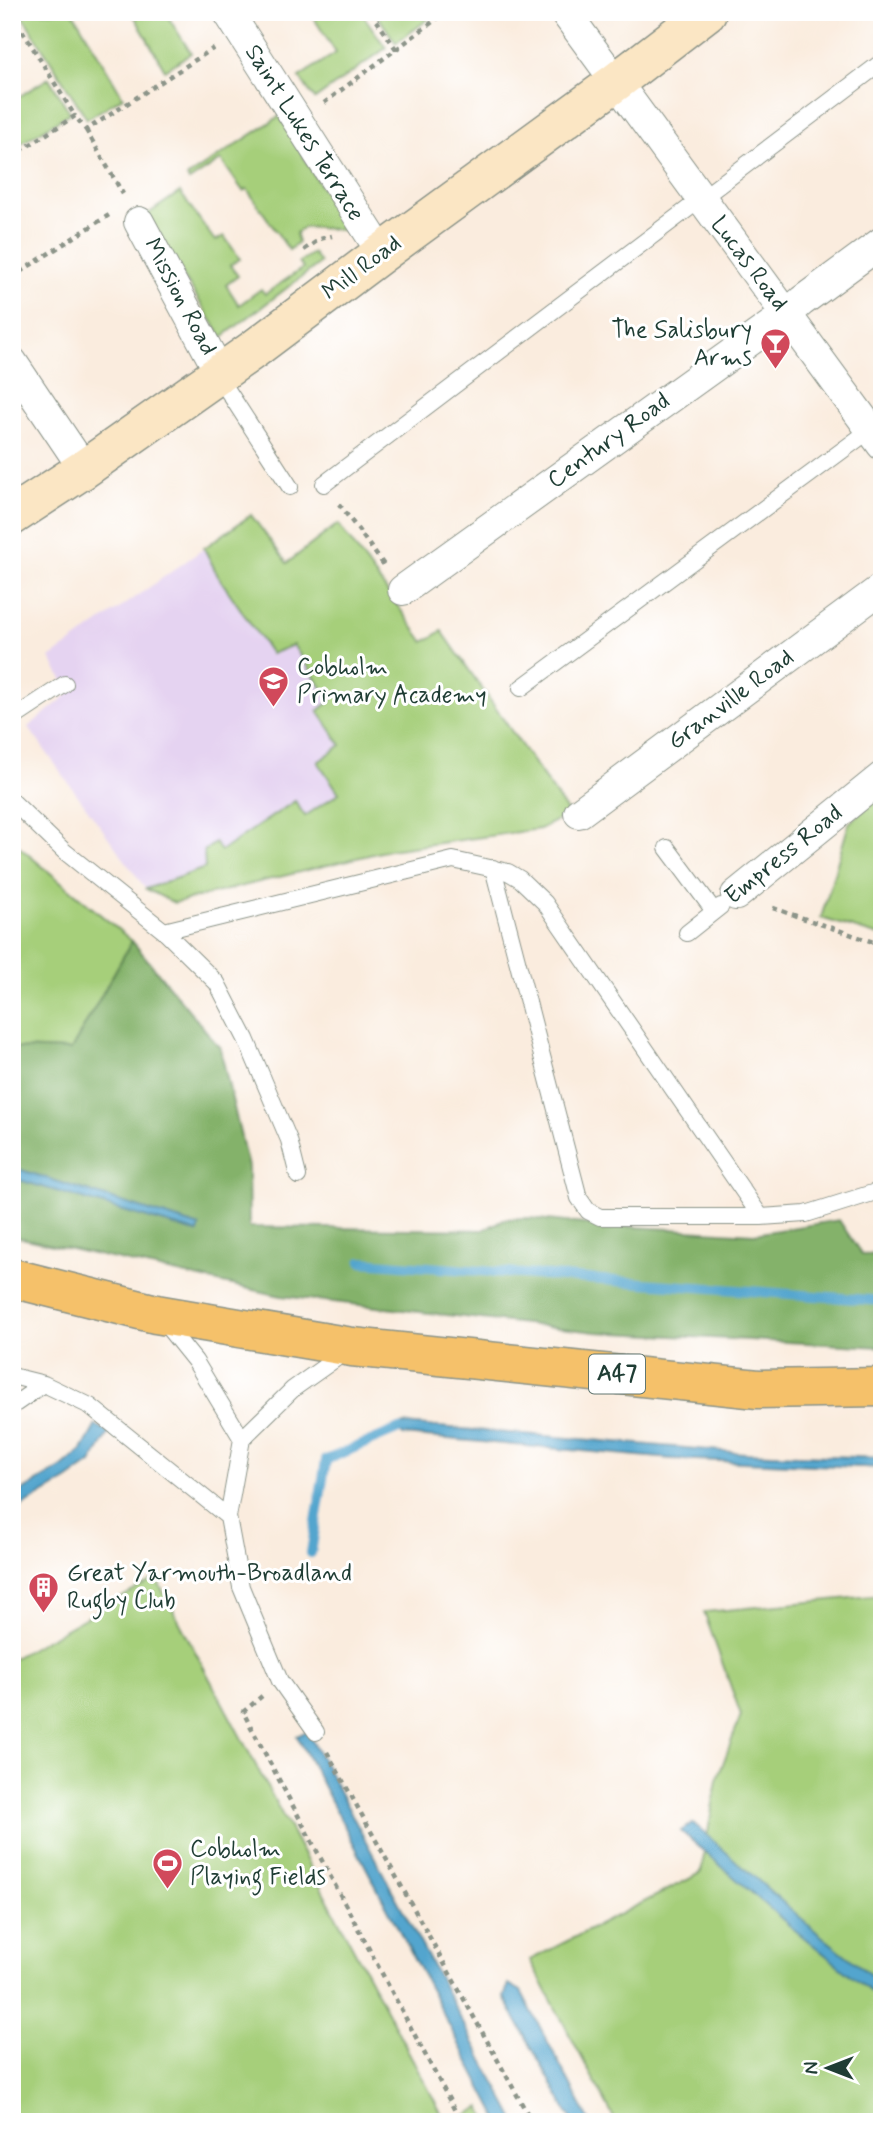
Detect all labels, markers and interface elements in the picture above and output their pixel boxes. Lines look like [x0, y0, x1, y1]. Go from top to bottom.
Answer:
street label: Saint Lukes Terrace [237, 39, 371, 227]
street label: Lucas Road [703, 210, 795, 318]
street label: Mill Road [316, 228, 408, 308]
street label: Mission Road [136, 233, 224, 361]
place label: The Salisbury Arms [611, 315, 752, 374]
bar icon: The Salisbury Arms [758, 327, 792, 371]
street label: Century Road [542, 386, 676, 496]
street label: Granville Road [662, 642, 800, 758]
place label: Cobholm Primary Academy [297, 652, 487, 711]
school or university icon: Cobholm Primary Academy [257, 664, 291, 708]
street label: Empress Road [719, 798, 849, 912]
road number: A47 [589, 1354, 645, 1394]
place label: Great Yarmouth-Broadland Rugby Club [67, 1558, 352, 1620]
building icon: Great Yarmouth-Broadland Rugby Club [27, 1570, 61, 1614]
place label: Cobholm Playing Fields [190, 1834, 326, 1896]
sports icon: Cobholm Playing Fields [150, 1846, 184, 1890]
north arrow [792, 2032, 862, 2102]
text: N [800, 2062, 825, 2074]

